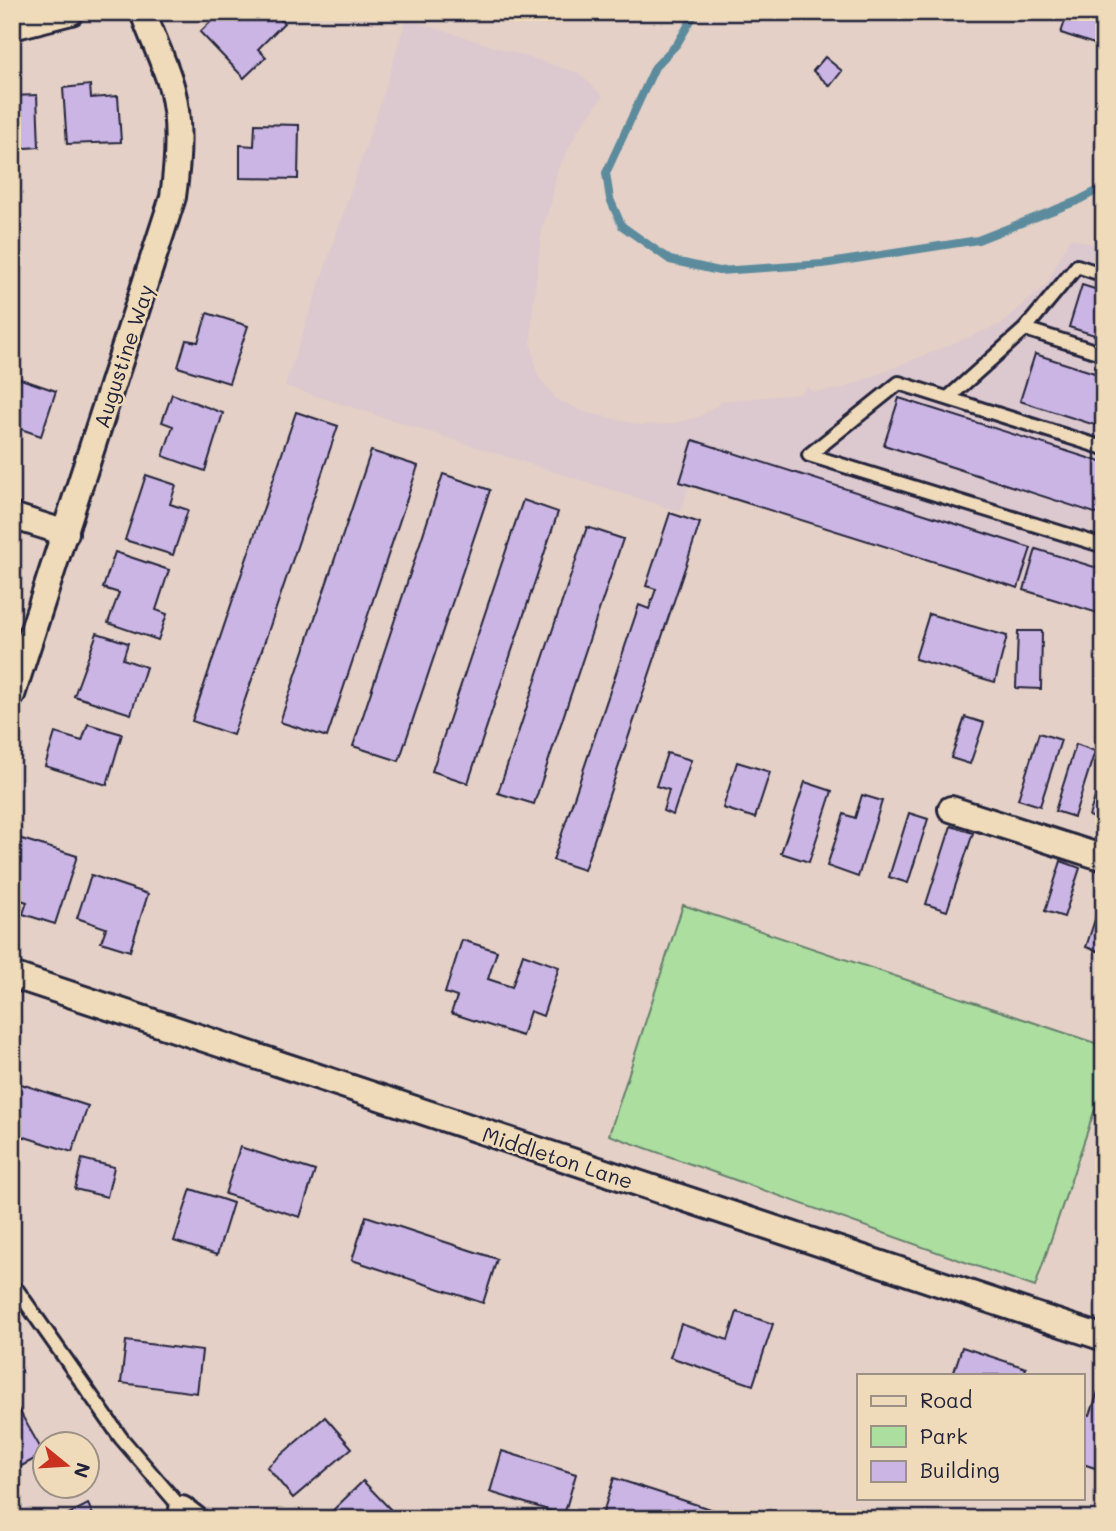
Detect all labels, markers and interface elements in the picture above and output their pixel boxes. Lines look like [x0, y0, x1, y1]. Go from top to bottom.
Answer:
street label: Augustine Way [87, 281, 159, 431]
street label: Middleton Lane [479, 1120, 637, 1194]
legend [857, 1374, 1084, 1500]
text: Road [920, 1386, 972, 1413]
text: Park [920, 1422, 968, 1449]
north arrow [32, 1430, 102, 1500]
text: Building [920, 1456, 1000, 1483]
text: N [69, 1460, 97, 1481]

